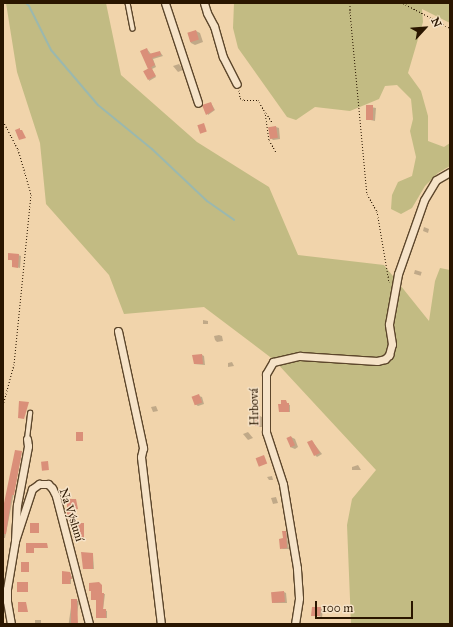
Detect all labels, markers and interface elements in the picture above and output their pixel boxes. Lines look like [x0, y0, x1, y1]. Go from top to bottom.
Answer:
north arrow [405, 8, 445, 48]
text: N [428, 15, 444, 30]
street label: Hrbová [247, 388, 263, 426]
street label: Na Výsluní [56, 487, 86, 543]
scale bar [317, 593, 415, 619]
text: 100 m [322, 601, 353, 615]

